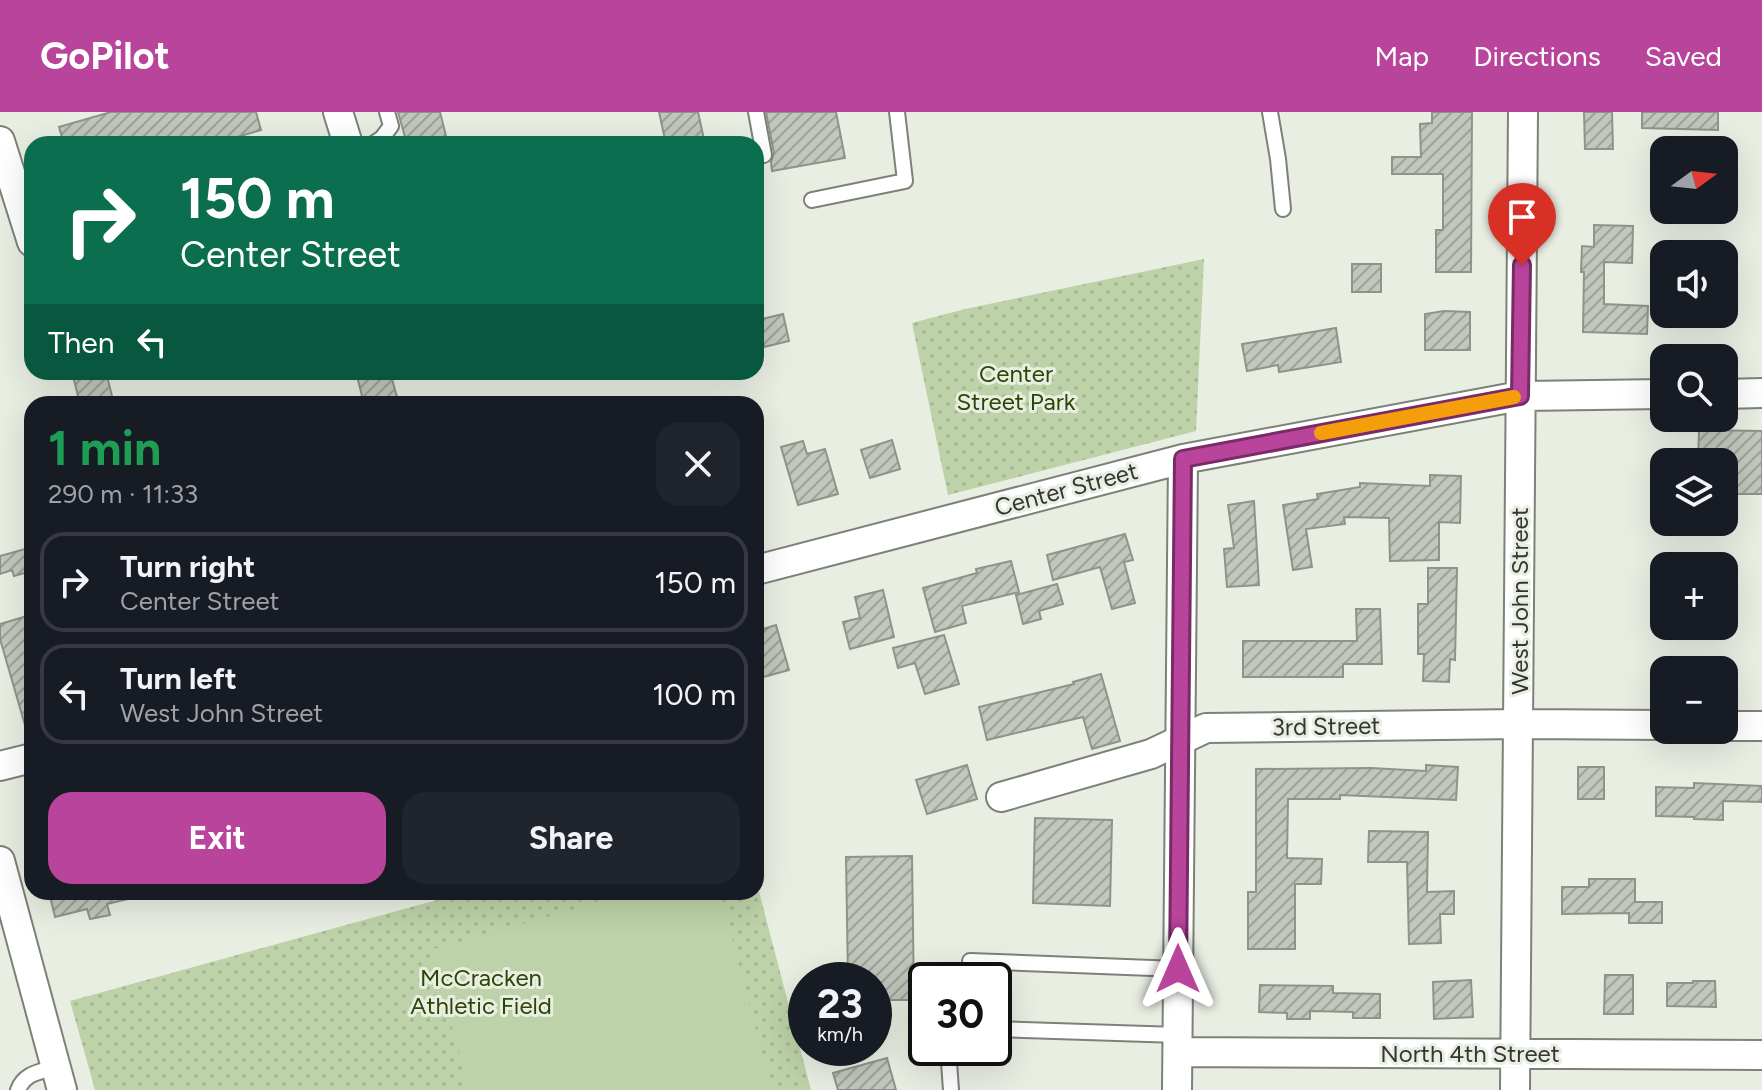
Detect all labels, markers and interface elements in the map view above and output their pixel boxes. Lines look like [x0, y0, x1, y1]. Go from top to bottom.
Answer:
text: GoPilot [40, 33, 170, 79]
text: Map [1375, 39, 1429, 73]
text: Directions [1473, 39, 1601, 73]
text: Saved [1645, 39, 1722, 73]
north arrow [1650, 136, 1738, 224]
map controls [1650, 136, 1738, 744]
text: 150 m [180, 165, 335, 232]
icon: right [48, 168, 152, 272]
pin [1488, 183, 1556, 265]
icon: arrive [1500, 195, 1544, 239]
text: Center Street [180, 233, 401, 276]
button: sound [1650, 240, 1738, 328]
icon: left [130, 320, 174, 364]
text: Then [48, 324, 114, 361]
button: search [1650, 344, 1738, 432]
park label: Center Street Park [957, 359, 1076, 416]
text: 1 min [48, 419, 161, 477]
button: close [656, 422, 740, 506]
button: layers [1650, 448, 1738, 536]
street label: Center Street [991, 456, 1141, 522]
text: 290 m · 11:33 [48, 478, 198, 510]
street label: West John Street [1505, 507, 1534, 695]
text: Turn right [120, 548, 255, 585]
button: + [1650, 552, 1738, 640]
icon: right [52, 560, 96, 604]
text: 150 m [654, 564, 736, 601]
text: Center Street [120, 585, 279, 617]
button: − [1650, 656, 1738, 744]
text: Turn left [120, 660, 237, 697]
icon: left [52, 672, 96, 716]
text: 100 m [652, 676, 736, 713]
text: West John Street [120, 697, 323, 729]
street label: 3rd Street [1272, 711, 1380, 741]
button: Exit [48, 792, 386, 884]
button: Share [402, 792, 740, 884]
position arrow [1136, 927, 1220, 1011]
speed limit sign: 30 [908, 962, 1012, 1066]
park label: McCracken Athletic Field [410, 963, 552, 1020]
text: 23 [817, 980, 863, 1028]
text: km/h [817, 1022, 863, 1046]
street label: North 4th Street [1380, 1039, 1560, 1068]

